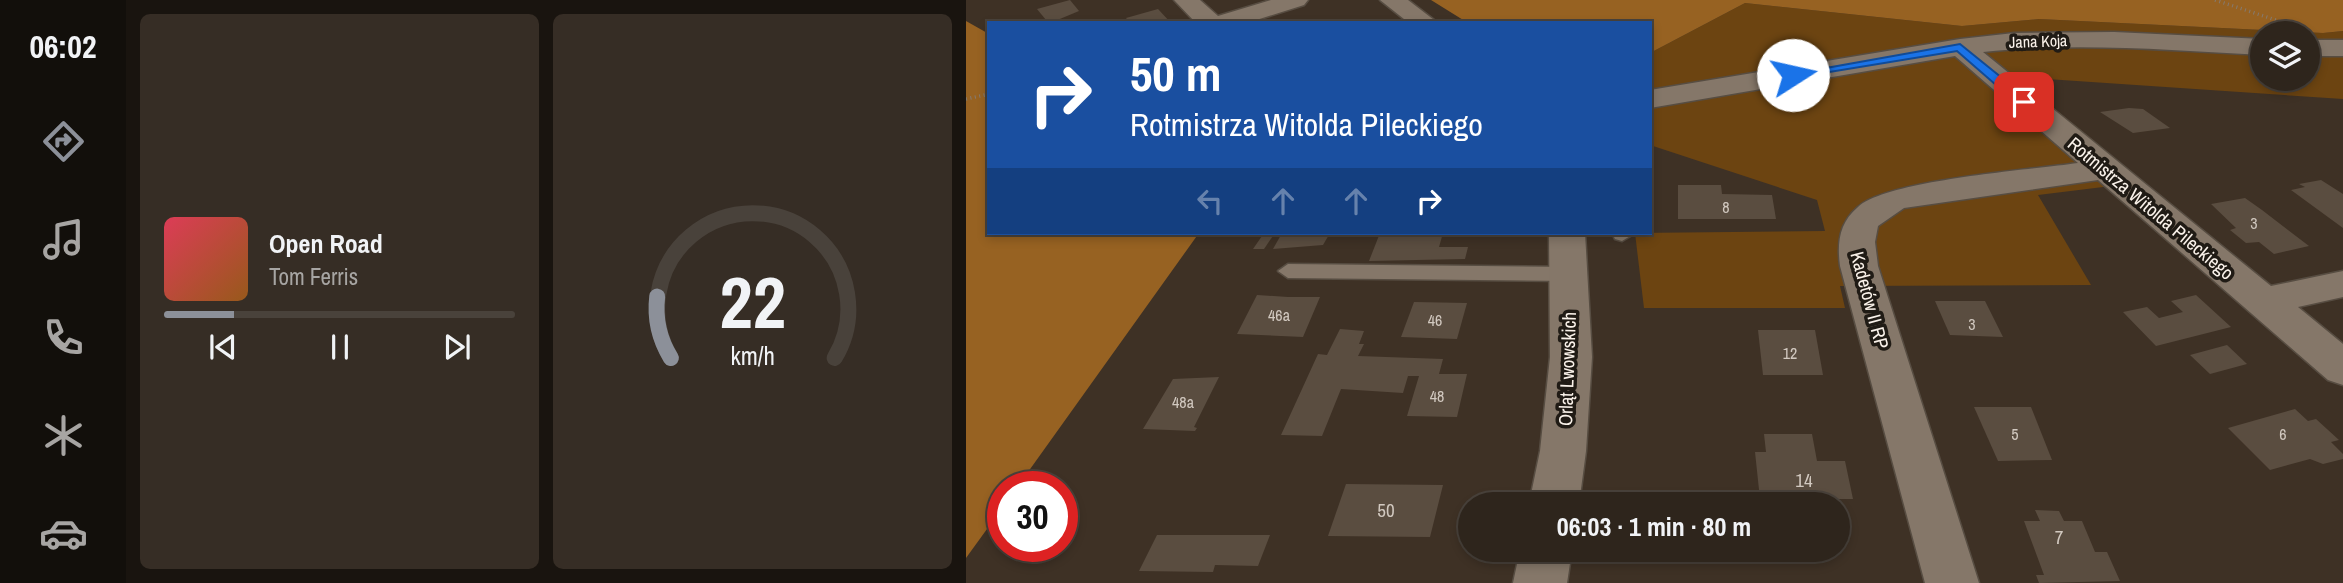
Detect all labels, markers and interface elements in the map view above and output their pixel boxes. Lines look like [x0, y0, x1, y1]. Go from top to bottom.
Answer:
map controls [2250, 21, 2320, 91]
button: layers [2250, 21, 2320, 91]
text: 06:02 [29, 25, 97, 68]
street label: Jana Koja [2008, 29, 2068, 53]
position arrow [1756, 38, 1830, 112]
text: 50 m [1130, 40, 1222, 106]
icon: right [1015, 49, 1106, 140]
pin [1994, 72, 2054, 132]
icon: arrive [2005, 83, 2043, 121]
text: Rotmistrza Witolda Pileckiego [1130, 103, 1483, 146]
icon: directions [39, 117, 88, 166]
street label: Rotmistrza Witolda Pileckiego [2062, 131, 2240, 285]
icon: left [1191, 182, 1229, 220]
icon: ahead [1264, 182, 1302, 220]
icon: ahead [1337, 182, 1375, 220]
icon: right [1410, 182, 1448, 220]
house number: 8 [1722, 196, 1730, 218]
house number: 3 [2250, 212, 2258, 234]
icon: music [39, 215, 88, 264]
text: Open Road [269, 226, 383, 261]
street label: Kadetów II RP [1845, 249, 1895, 351]
text: 22 [719, 253, 786, 351]
text: Tom Ferris [269, 261, 358, 292]
house number: 46a [1268, 304, 1291, 326]
house number: 46 [1428, 309, 1442, 331]
street label: Orląt Lwowskich [1552, 311, 1582, 427]
icon: phone [39, 313, 88, 362]
house number: 3 [1968, 313, 1976, 335]
icon: previous [204, 328, 242, 366]
icon: pause [321, 328, 359, 366]
icon: next [438, 328, 476, 366]
text: km/h [730, 338, 775, 372]
house number: 12 [1783, 342, 1797, 364]
house number: 48 [1430, 385, 1444, 407]
house number: 48a [1172, 391, 1195, 413]
icon: climate [39, 411, 88, 460]
house number: 5 [2011, 423, 2019, 445]
house number: 6 [2279, 423, 2287, 445]
house number: 14 [1795, 467, 1813, 493]
speed limit sign: 30 [987, 471, 1078, 562]
house number: 50 [1377, 497, 1395, 523]
icon: car [39, 509, 88, 558]
text: 06:03 · 1 min · 80 m [1557, 509, 1751, 544]
house number: 7 [2055, 524, 2064, 550]

